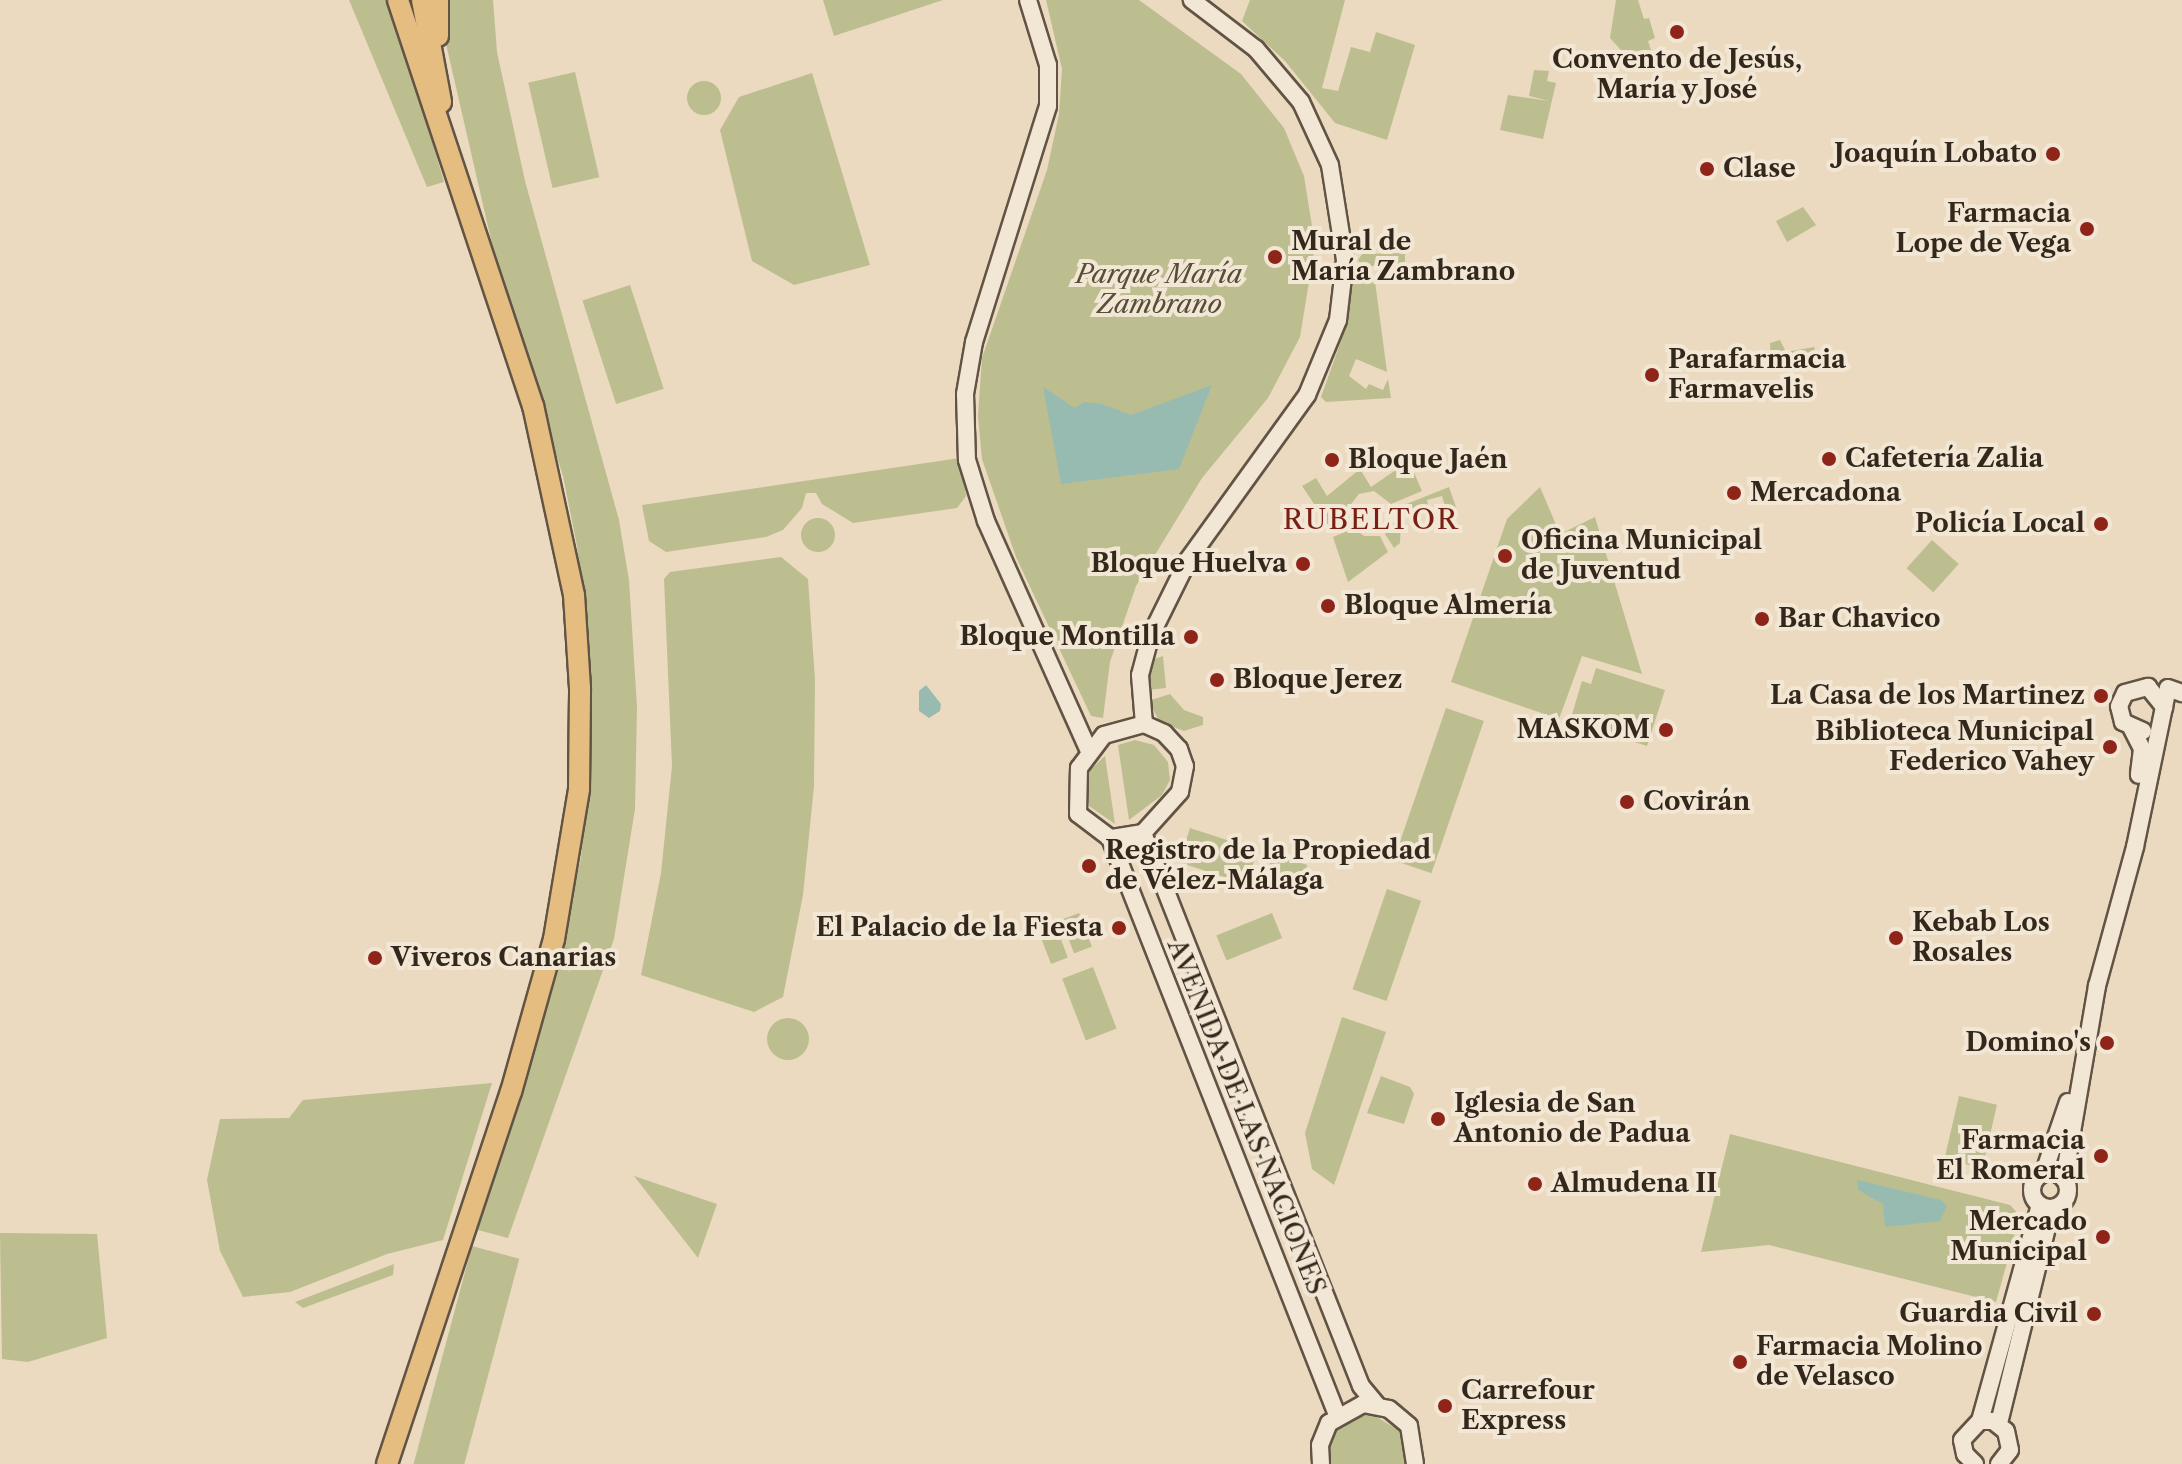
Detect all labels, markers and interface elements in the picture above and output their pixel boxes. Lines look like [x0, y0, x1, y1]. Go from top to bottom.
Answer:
marker: Convento de Jesús, María y José [1668, 23, 1686, 41]
place label: Convento de Jesús, María y José [1552, 44, 1802, 106]
place label: Joaquín Lobato [1834, 138, 2037, 170]
marker: Joaquín Lobato [2044, 145, 2062, 163]
place label: Clase [1723, 153, 1796, 185]
marker: Clase [1698, 160, 1716, 178]
place label: Farmacia Lope de Vega [1895, 198, 2071, 260]
marker: Farmacia Lope de Vega [2078, 220, 2096, 238]
place label: Mural de María Zambrano [1291, 226, 1516, 288]
marker: Mural de María Zambrano [1266, 248, 1284, 266]
park label: Parque María Zambrano [1076, 259, 1242, 320]
place label: Parafarmacia Farmavelis [1668, 344, 1846, 406]
marker: Parafarmacia Farmavelis [1643, 366, 1661, 384]
place label: Cafetería Zalia [1845, 443, 2044, 475]
place label: Bloque Jaén [1348, 444, 1508, 476]
marker: Cafetería Zalia [1820, 450, 1838, 468]
marker: Bloque Jaén [1323, 451, 1341, 469]
place label: Mercadona [1750, 477, 1901, 509]
marker: Mercadona [1725, 484, 1743, 502]
district label: RUBELTOR [1283, 502, 1459, 536]
place label: Policía Local [1915, 508, 2085, 540]
marker: Policía Local [2092, 515, 2110, 533]
place label: Oficina Municipal de Juventud [1521, 525, 1762, 586]
marker: Oficina Municipal de Juventud [1496, 547, 1514, 565]
place label: Bloque Huelva [1090, 548, 1287, 580]
marker: Bloque Huelva [1294, 555, 1312, 573]
place label: Bloque Almería [1344, 590, 1553, 622]
marker: Bloque Almería [1319, 597, 1337, 615]
place label: Bar Chavico [1778, 603, 1941, 635]
marker: Bar Chavico [1753, 610, 1771, 628]
place label: Bloque Montilla [959, 621, 1175, 653]
marker: Bloque Montilla [1182, 628, 1200, 646]
place label: Bloque Jerez [1233, 664, 1402, 696]
marker: Bloque Jerez [1208, 671, 1226, 689]
place label: La Casa de los Martinez [1769, 680, 2085, 712]
marker: La Casa de los Martinez [2092, 687, 2110, 705]
place label: MASKOM [1516, 714, 1650, 746]
place label: Biblioteca Municipal Federico Vahey [1815, 716, 2094, 778]
marker: MASKOM [1657, 721, 1675, 739]
marker: Biblioteca Municipal Federico Vahey [2101, 738, 2119, 756]
place label: Covirán [1643, 786, 1750, 818]
marker: Covirán [1618, 793, 1636, 811]
place label: Registro de la Propiedad de Vélez-Málaga [1105, 835, 1431, 896]
marker: Registro de la Propiedad de Vélez-Málaga [1080, 857, 1098, 875]
place label: Kebab Los Rosales [1912, 907, 2050, 968]
place label: El Palacio de la Fiesta [815, 912, 1103, 944]
marker: El Palacio de la Fiesta [1110, 919, 1128, 937]
marker: Kebab Los Rosales [1887, 929, 1905, 947]
street label: AVENIDA DE LAS NACIONES [1160, 934, 1332, 1300]
place label: Viveros Canarias [391, 942, 616, 974]
marker: Viveros Canarias [366, 949, 384, 967]
place label: Domino's [1965, 1027, 2091, 1059]
marker: Domino's [2098, 1034, 2116, 1052]
place label: Iglesia de San Antonio de Padua [1454, 1088, 1690, 1150]
marker: Iglesia de San Antonio de Padua [1429, 1110, 1447, 1128]
place label: Farmacia El Romeral [1936, 1125, 2085, 1186]
marker: Farmacia El Romeral [2092, 1147, 2110, 1165]
place label: Almudena II [1551, 1168, 1717, 1200]
marker: Almudena II [1526, 1175, 1544, 1193]
place label: Mercado Municipal [1950, 1206, 2087, 1268]
marker: Mercado Municipal [2094, 1228, 2112, 1246]
place label: Guardia Civil [1899, 1298, 2078, 1330]
marker: Guardia Civil [2085, 1305, 2103, 1323]
place label: Farmacia Molino de Velasco [1756, 1331, 1983, 1392]
marker: Farmacia Molino de Velasco [1731, 1353, 1749, 1371]
place label: Carrefour Express [1461, 1375, 1595, 1436]
marker: Carrefour Express [1436, 1397, 1454, 1415]

